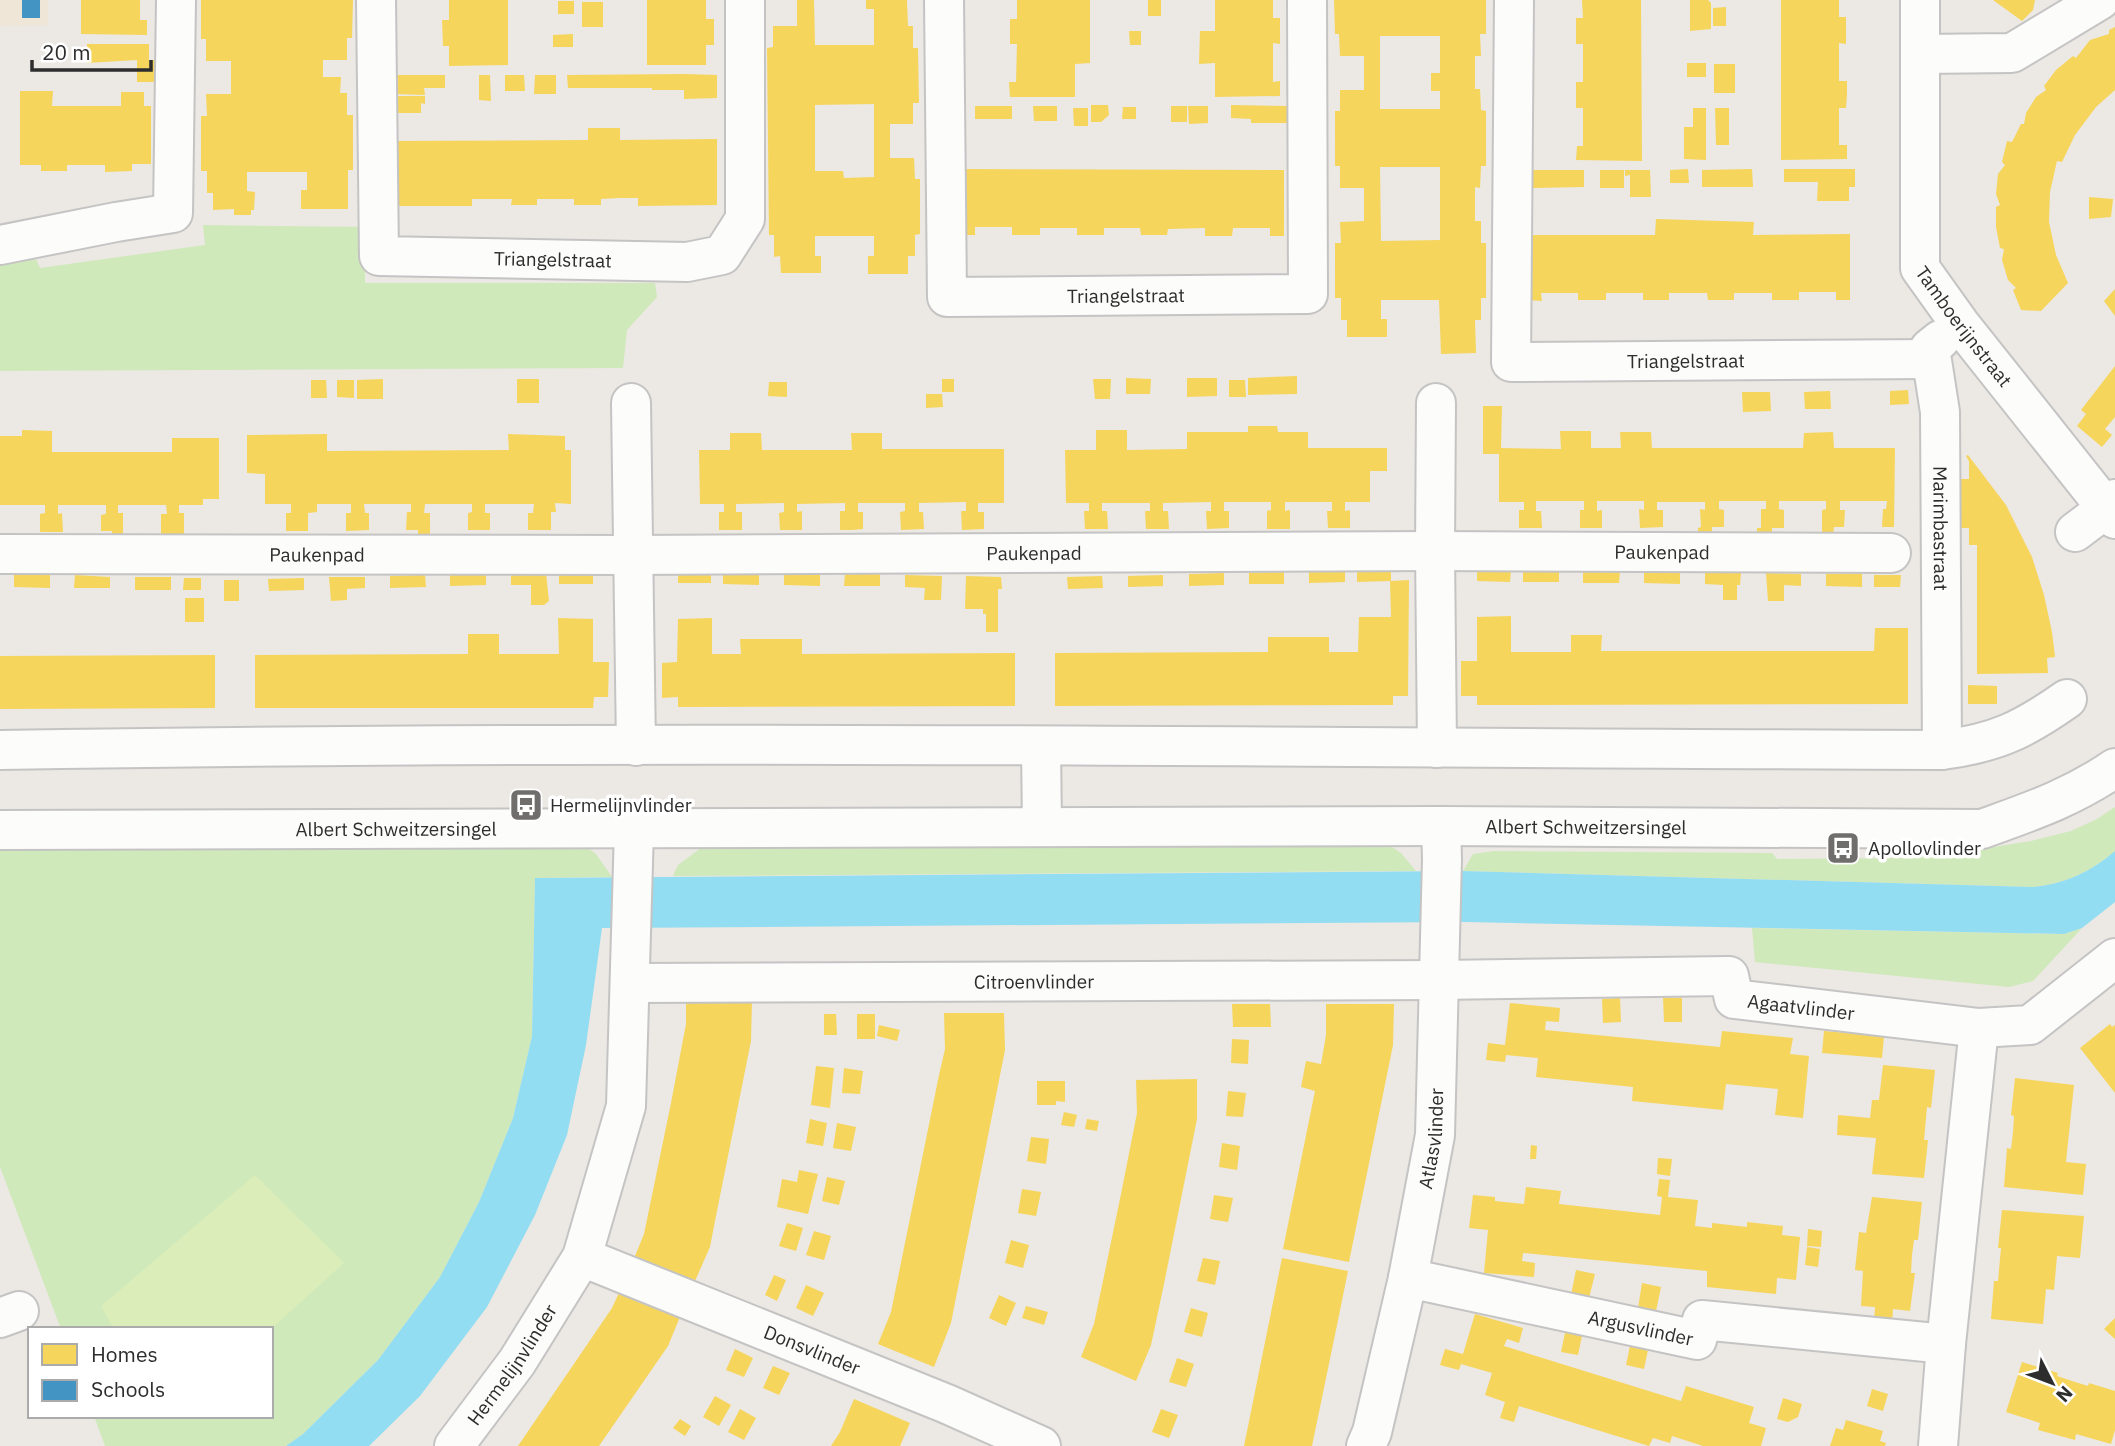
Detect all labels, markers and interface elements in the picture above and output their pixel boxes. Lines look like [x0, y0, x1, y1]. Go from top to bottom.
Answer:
scale bar [32, 28, 150, 72]
text: 20 m [42, 38, 91, 66]
street label: Triangelstraat [494, 246, 612, 273]
street label: Tamboerijnstraat [1910, 261, 2017, 392]
street label: Triangelstraat [1067, 283, 1185, 308]
street label: Triangelstraat [1627, 348, 1745, 373]
street label: Marimbastraat [1928, 466, 1953, 591]
street label: Paukenpad [1614, 540, 1710, 564]
street label: Paukenpad [986, 541, 1082, 565]
street label: Paukenpad [269, 542, 365, 567]
bus stop icon: Hermelijnvlinder [507, 786, 545, 824]
place label: Hermelijnvlinder [550, 793, 692, 817]
street label: Albert Schweitzersingel [1485, 814, 1687, 839]
street label: Albert Schweitzersingel [295, 817, 497, 841]
bus stop icon: Apollovlinder [1824, 829, 1862, 867]
place label: Apollovlinder [1868, 836, 1981, 860]
street label: Citroenvlinder [974, 969, 1094, 994]
street label: Agaatvlinder [1746, 989, 1856, 1025]
street label: Atlasvlinder [1413, 1088, 1448, 1191]
street label: Hermelijnvlinder [462, 1300, 562, 1430]
street label: Argusvlinder [1586, 1305, 1696, 1351]
street label: Donsvlinder [760, 1320, 864, 1380]
legend [28, 1327, 273, 1418]
text: Homes [91, 1340, 158, 1368]
north arrow [2017, 1348, 2087, 1418]
text: Schools [91, 1375, 165, 1403]
text: N [2051, 1381, 2078, 1408]

